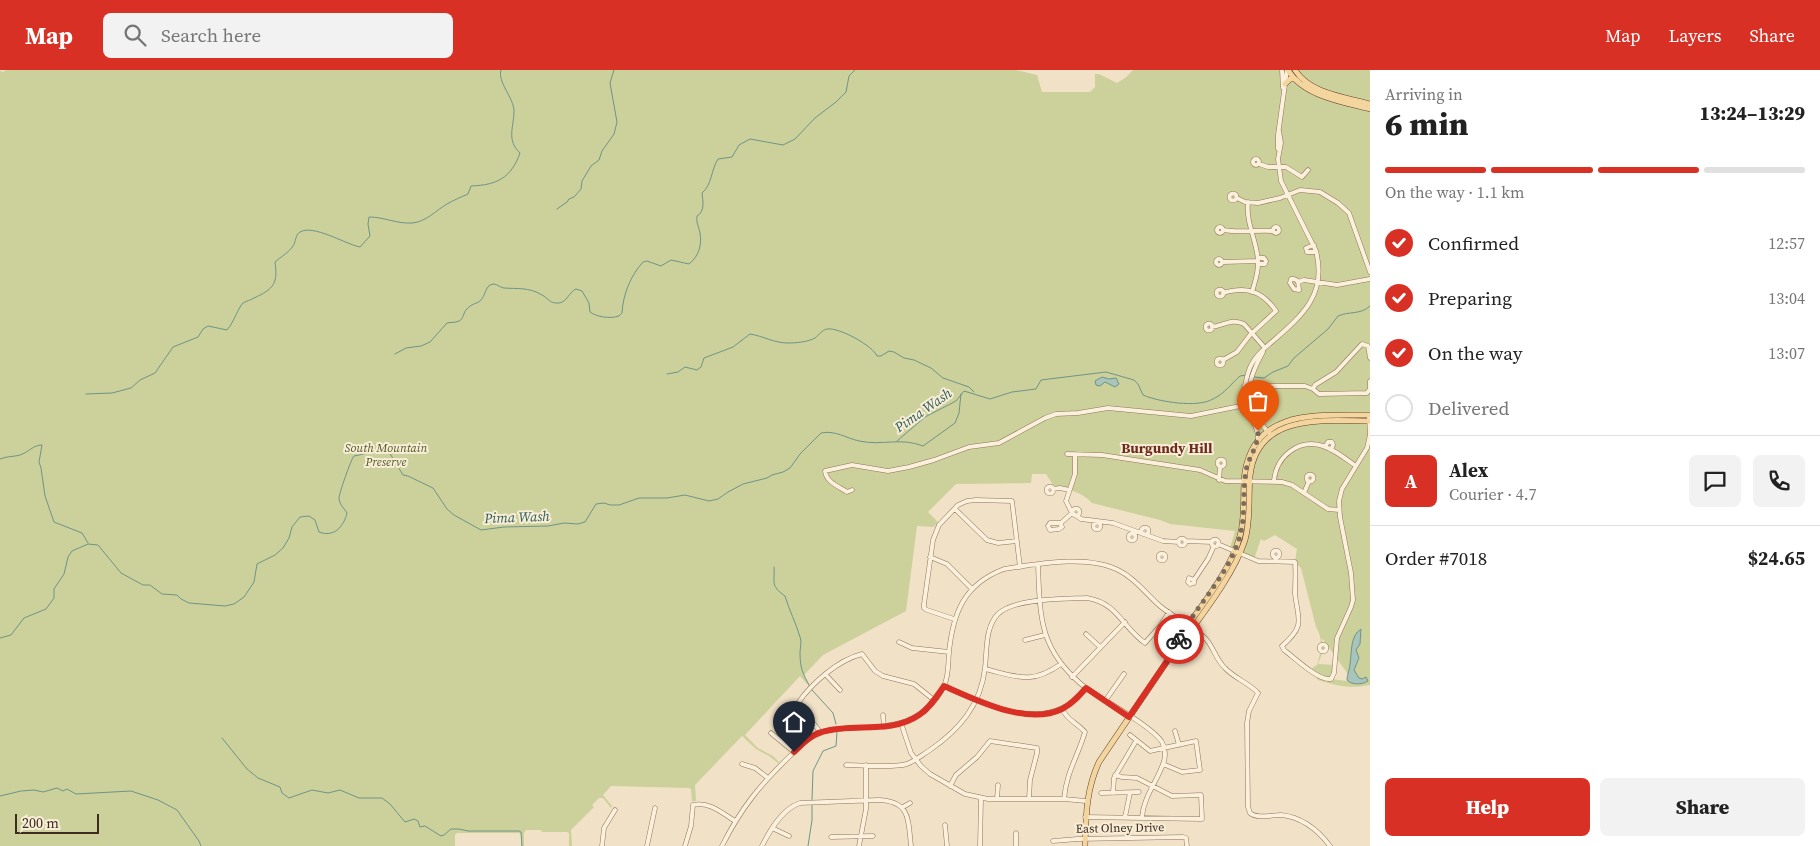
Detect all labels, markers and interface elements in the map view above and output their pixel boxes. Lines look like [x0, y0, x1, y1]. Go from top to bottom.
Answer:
search box [103, 13, 453, 58]
text: Map [25, 19, 73, 52]
icon: search [121, 21, 149, 49]
text: Search here [161, 22, 261, 48]
text: Map [1605, 23, 1640, 48]
text: Layers [1668, 23, 1721, 48]
text: Share [1749, 23, 1795, 48]
text: Arriving in [1385, 83, 1463, 105]
text: 13:24–13:29 [1700, 100, 1805, 126]
text: 6 min [1385, 102, 1468, 146]
text: On the way · 1.1 km [1385, 181, 1525, 203]
icon: check [1385, 229, 1413, 257]
text: Confirmed [1428, 230, 1519, 256]
text: 12:57 [1768, 232, 1805, 254]
icon: check [1385, 284, 1413, 312]
text: Preparing [1428, 285, 1512, 311]
text: 13:04 [1768, 287, 1805, 309]
icon: check [1385, 339, 1413, 367]
text: On the way [1428, 340, 1523, 366]
text: 13:07 [1768, 342, 1805, 364]
pin [1237, 380, 1279, 431]
water label: Pima Wash [890, 383, 956, 438]
icon: bag [1244, 387, 1272, 415]
text: Delivered [1428, 395, 1509, 421]
district label: Burgundy Hill [1121, 438, 1213, 458]
park label: South Mountain Preserve [345, 440, 428, 470]
button: chat [1689, 455, 1741, 507]
button: phone [1753, 455, 1805, 507]
text: Alex [1449, 457, 1488, 483]
text: A [1405, 468, 1417, 494]
text: Courier · 4.7 [1449, 483, 1537, 505]
water label: Pima Wash [483, 506, 550, 528]
text: Order #7018 [1385, 545, 1487, 571]
text: $24.65 [1748, 545, 1805, 571]
courier [1154, 614, 1204, 664]
icon: bike [1165, 625, 1193, 653]
pin [773, 701, 815, 752]
icon: home [780, 708, 808, 736]
button: Help [1385, 778, 1590, 836]
button: Share [1600, 778, 1805, 836]
scale bar [15, 811, 99, 834]
text: 200 m [22, 813, 59, 833]
street label: East Olney Drive [1076, 819, 1164, 837]

